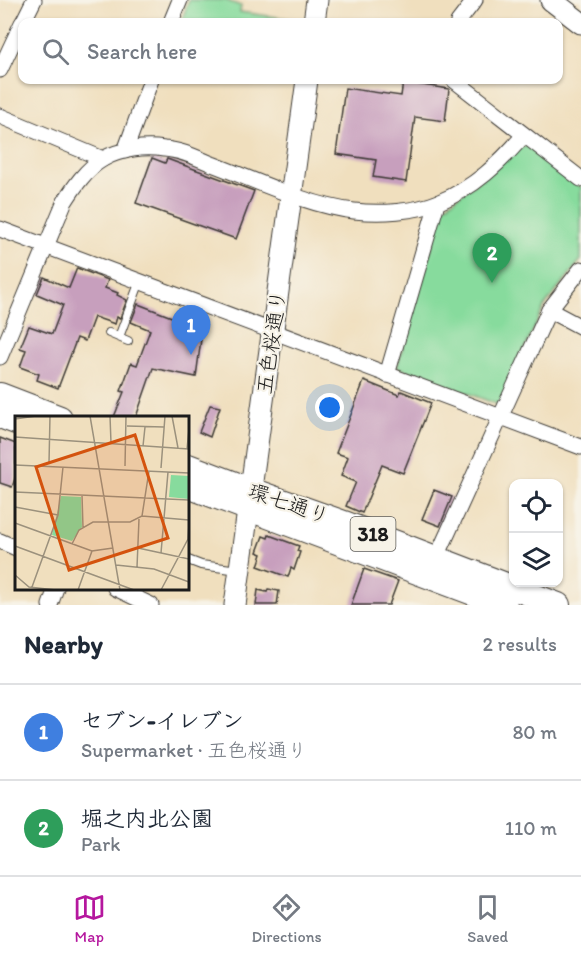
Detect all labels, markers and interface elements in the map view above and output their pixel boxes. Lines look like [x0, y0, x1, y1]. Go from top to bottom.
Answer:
search box [18, 18, 563, 84]
icon: search [39, 35, 72, 68]
text: Search here [87, 38, 197, 65]
pin: 2 [472, 234, 512, 283]
street label: 五色桜通り [251, 288, 291, 396]
pin: 1 [172, 306, 210, 355]
your location [315, 393, 344, 422]
inset map [15, 416, 189, 590]
street label: 環七通り [245, 478, 333, 528]
map controls [509, 479, 563, 587]
button: locate [509, 479, 563, 533]
road number: 318 [350, 517, 395, 551]
button: layers [509, 533, 563, 587]
text: Nearby [24, 628, 103, 660]
text: 2 results [483, 632, 557, 656]
text: セブン-イレブン [81, 707, 244, 734]
text: 1 [39, 720, 48, 744]
text: 80 m [512, 720, 557, 744]
text: Supermarket · 五色桜通り [81, 738, 307, 762]
text: 堀之内北公園 [81, 805, 213, 832]
text: 2 [38, 816, 49, 840]
text: 110 m [505, 816, 557, 840]
text: Park [81, 832, 120, 856]
tab: Map [73, 891, 106, 946]
tab: Directions [251, 891, 322, 946]
tab: Saved [467, 891, 508, 946]

